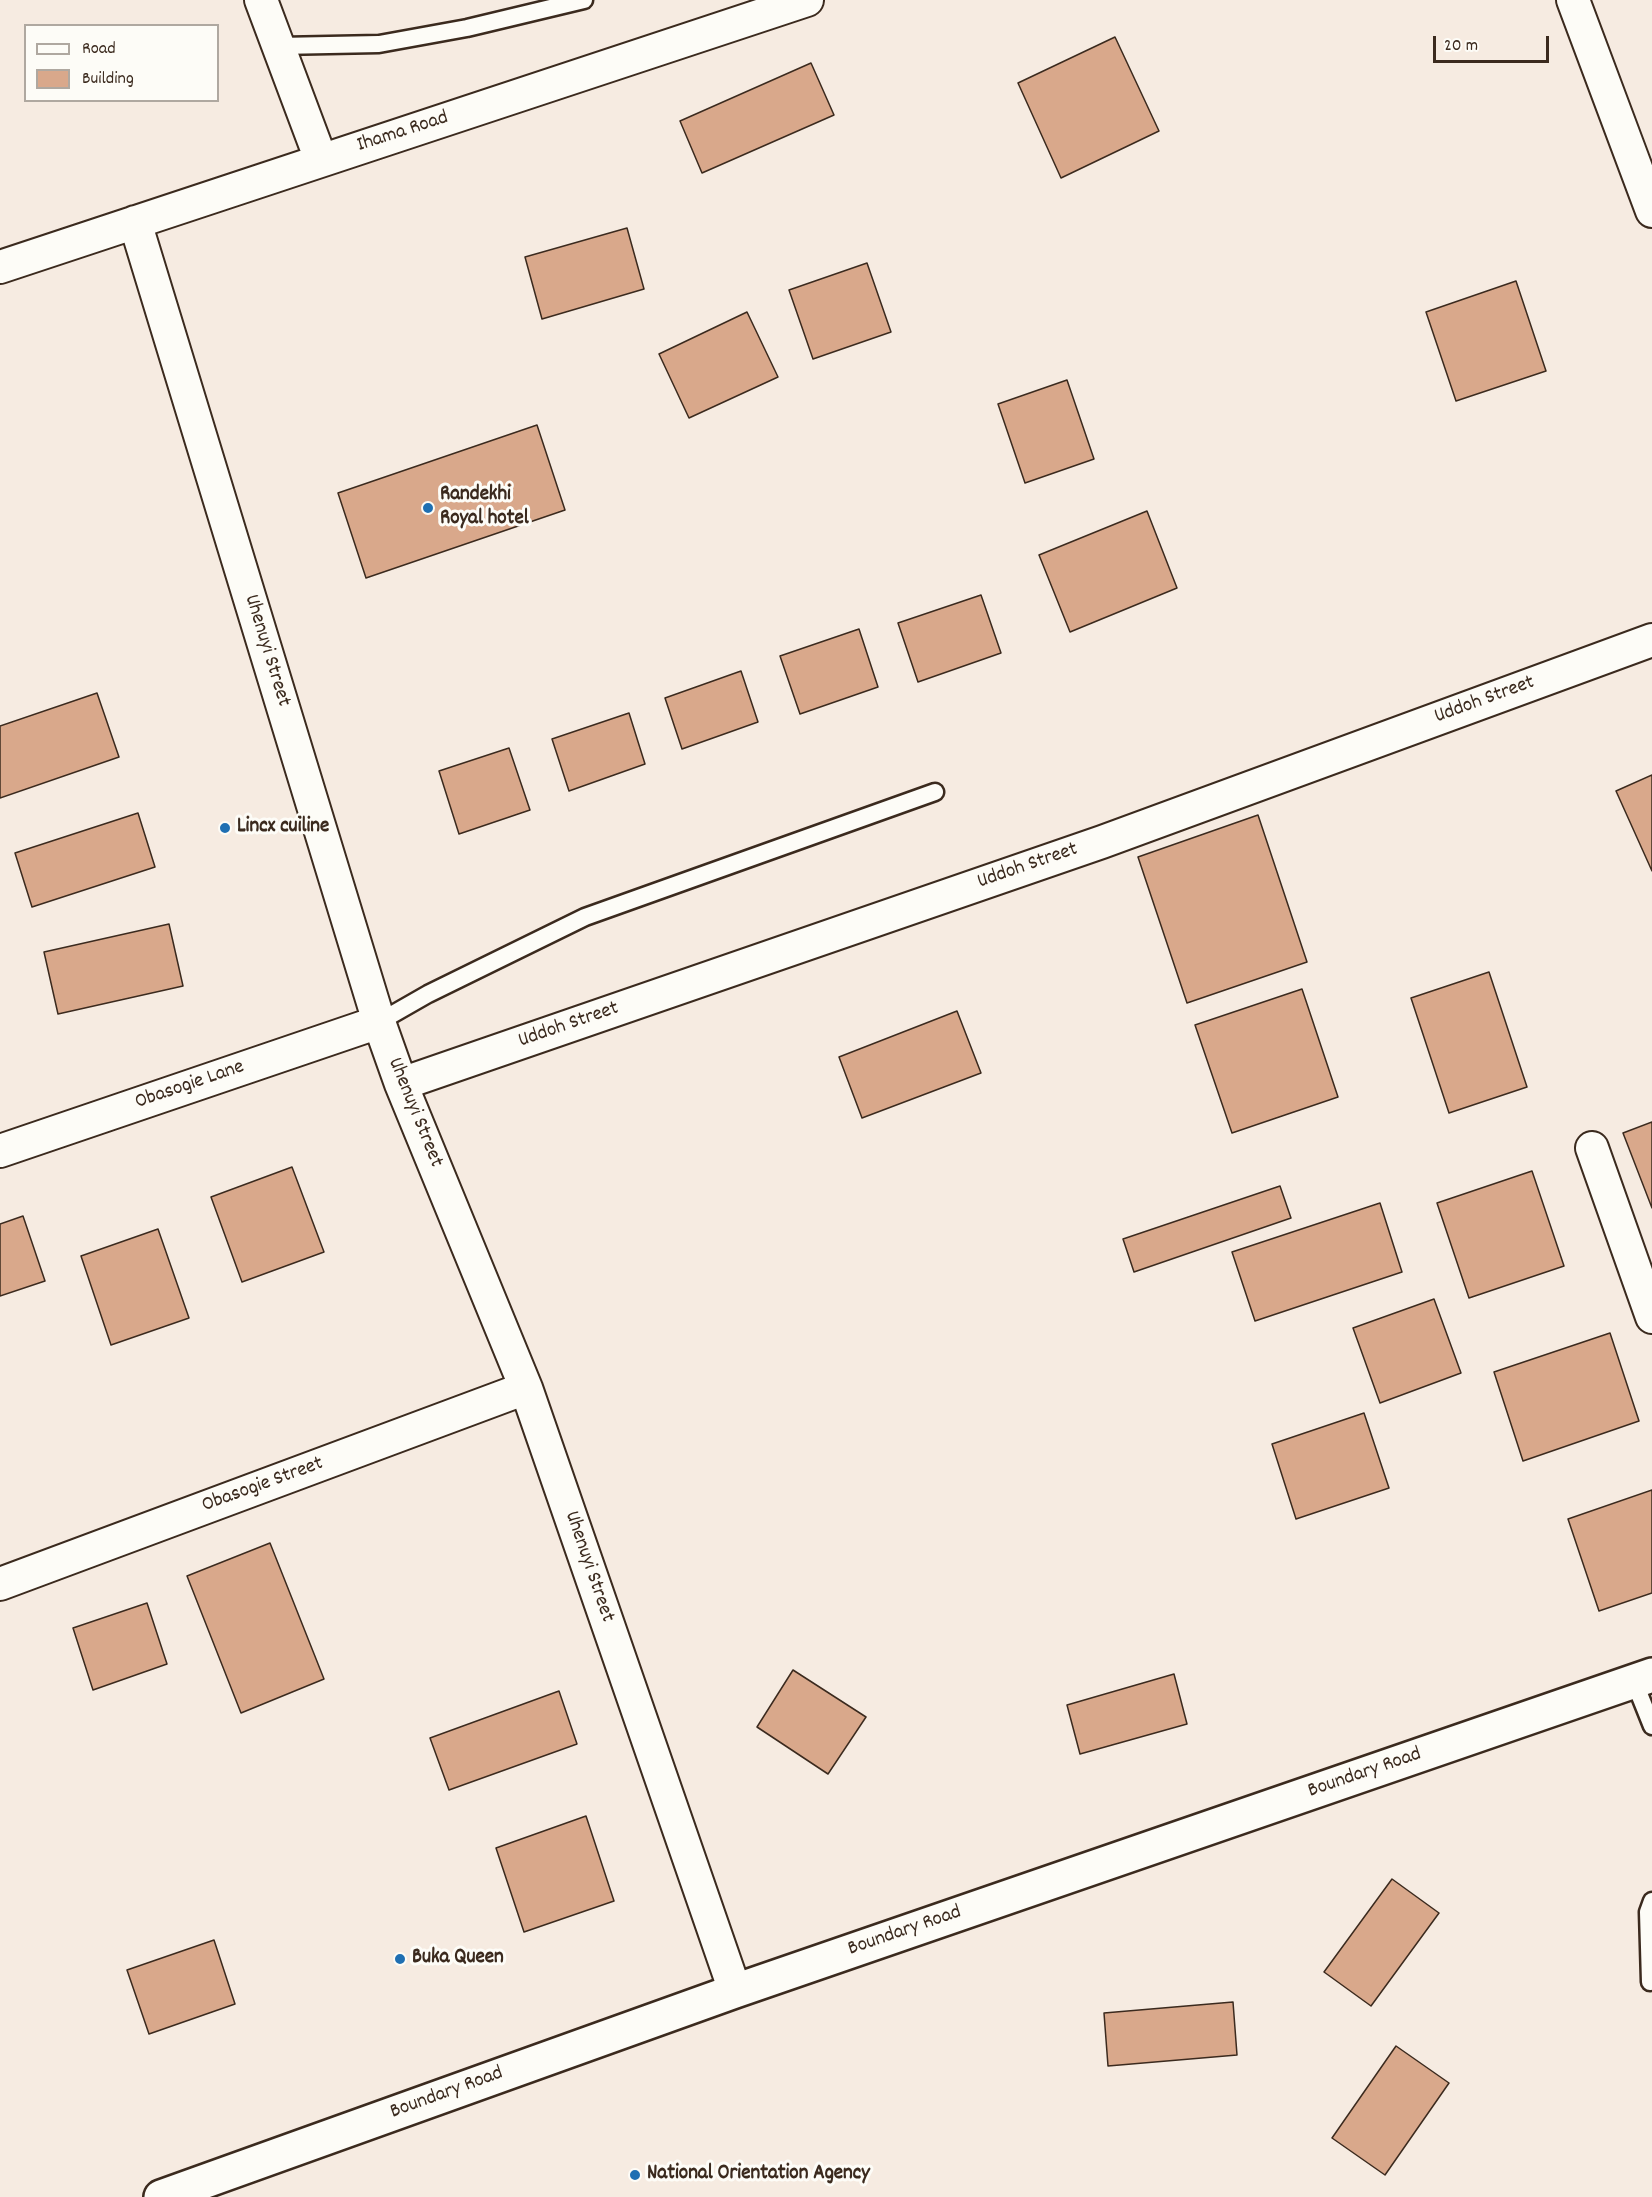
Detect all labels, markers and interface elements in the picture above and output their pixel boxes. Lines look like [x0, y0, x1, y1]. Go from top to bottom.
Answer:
legend [24, 24, 219, 102]
scale bar [1436, 24, 1552, 62]
text: 20 m [1444, 34, 1478, 59]
text: Road [82, 37, 116, 62]
text: Building [82, 67, 134, 92]
street label: Ihama Road [354, 106, 452, 160]
place label: Randekhi Royal hotel [440, 483, 529, 533]
marker: Randekhi Royal hotel [421, 501, 435, 515]
street label: Uhenuyi Street [237, 592, 295, 710]
street label: Uddoh Street [1432, 671, 1538, 731]
place label: Lincx cuiline [237, 815, 329, 841]
marker: Lincx cuiline [218, 821, 232, 835]
street label: Uddoh Street [974, 838, 1082, 896]
street label: Uddoh Street [515, 997, 623, 1055]
street label: Uhenuyi Street [381, 1055, 447, 1171]
street label: Obasogie Lane [132, 1056, 248, 1116]
street label: Obasogie Street [199, 1452, 327, 1520]
street label: Uhenuyi Street [557, 1508, 619, 1626]
street label: Boundary Road [1305, 1743, 1425, 1805]
street label: Boundary Road [845, 1901, 965, 1963]
place label: Buka Queen [412, 1946, 504, 1972]
marker: Buka Queen [393, 1952, 407, 1966]
street label: Boundary Road [387, 2062, 507, 2126]
place label: National Orientation Agency [647, 2162, 870, 2188]
marker: National Orientation Agency [628, 2168, 642, 2182]

